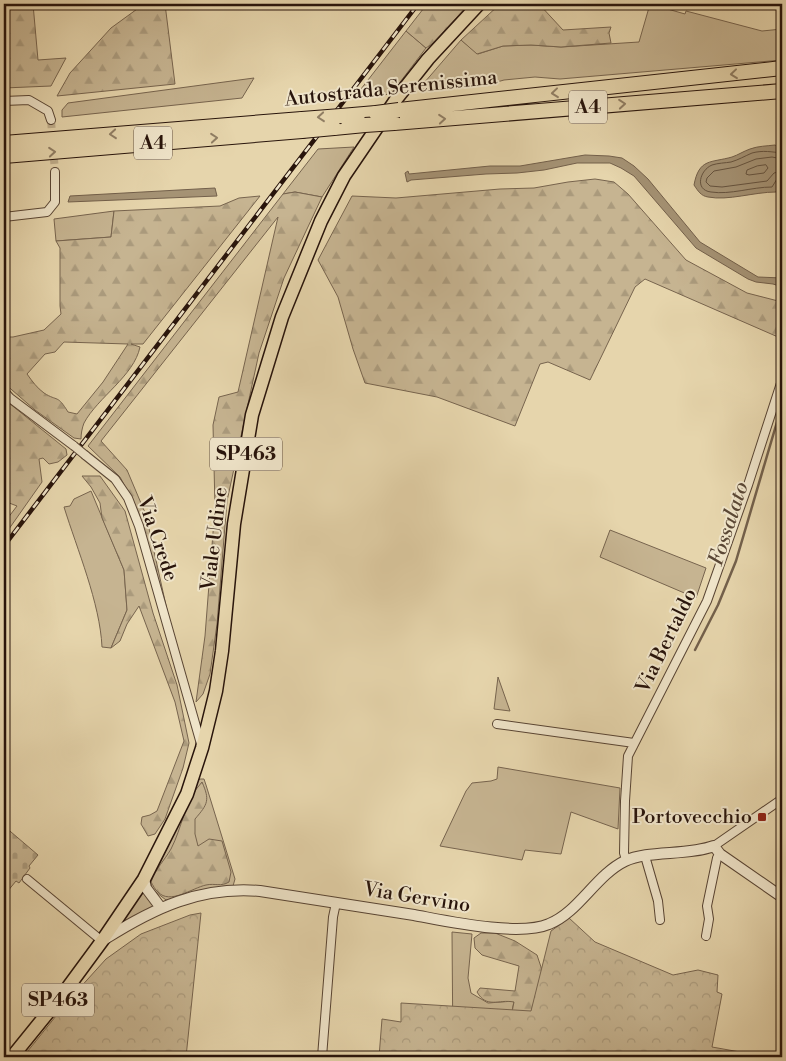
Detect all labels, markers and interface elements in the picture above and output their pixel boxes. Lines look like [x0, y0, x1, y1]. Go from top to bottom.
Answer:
street label: Autostrada Serenissima [282, 65, 499, 113]
one-way arrow [729, 68, 737, 79]
one-way arrow [551, 87, 559, 98]
road number: A4 [569, 90, 607, 124]
one-way arrow [618, 99, 626, 110]
one-way arrow [317, 111, 325, 122]
one-way arrow [439, 114, 447, 125]
road number: A4 [134, 126, 172, 160]
one-way arrow [109, 128, 117, 139]
one-way arrow [211, 133, 219, 144]
one-way arrow [49, 146, 57, 157]
road number: SP463 [210, 438, 282, 470]
water label: Fossalato [703, 479, 755, 569]
street label: Viale Udine [196, 486, 234, 593]
street label: Via Crede [131, 492, 183, 585]
street label: Via Bertaldo [630, 585, 703, 698]
place label: Portovecchio [632, 805, 752, 830]
marker: Portovecchio [756, 811, 768, 823]
street label: Via Gervino [361, 877, 472, 919]
road number: SP463 [22, 984, 94, 1016]

